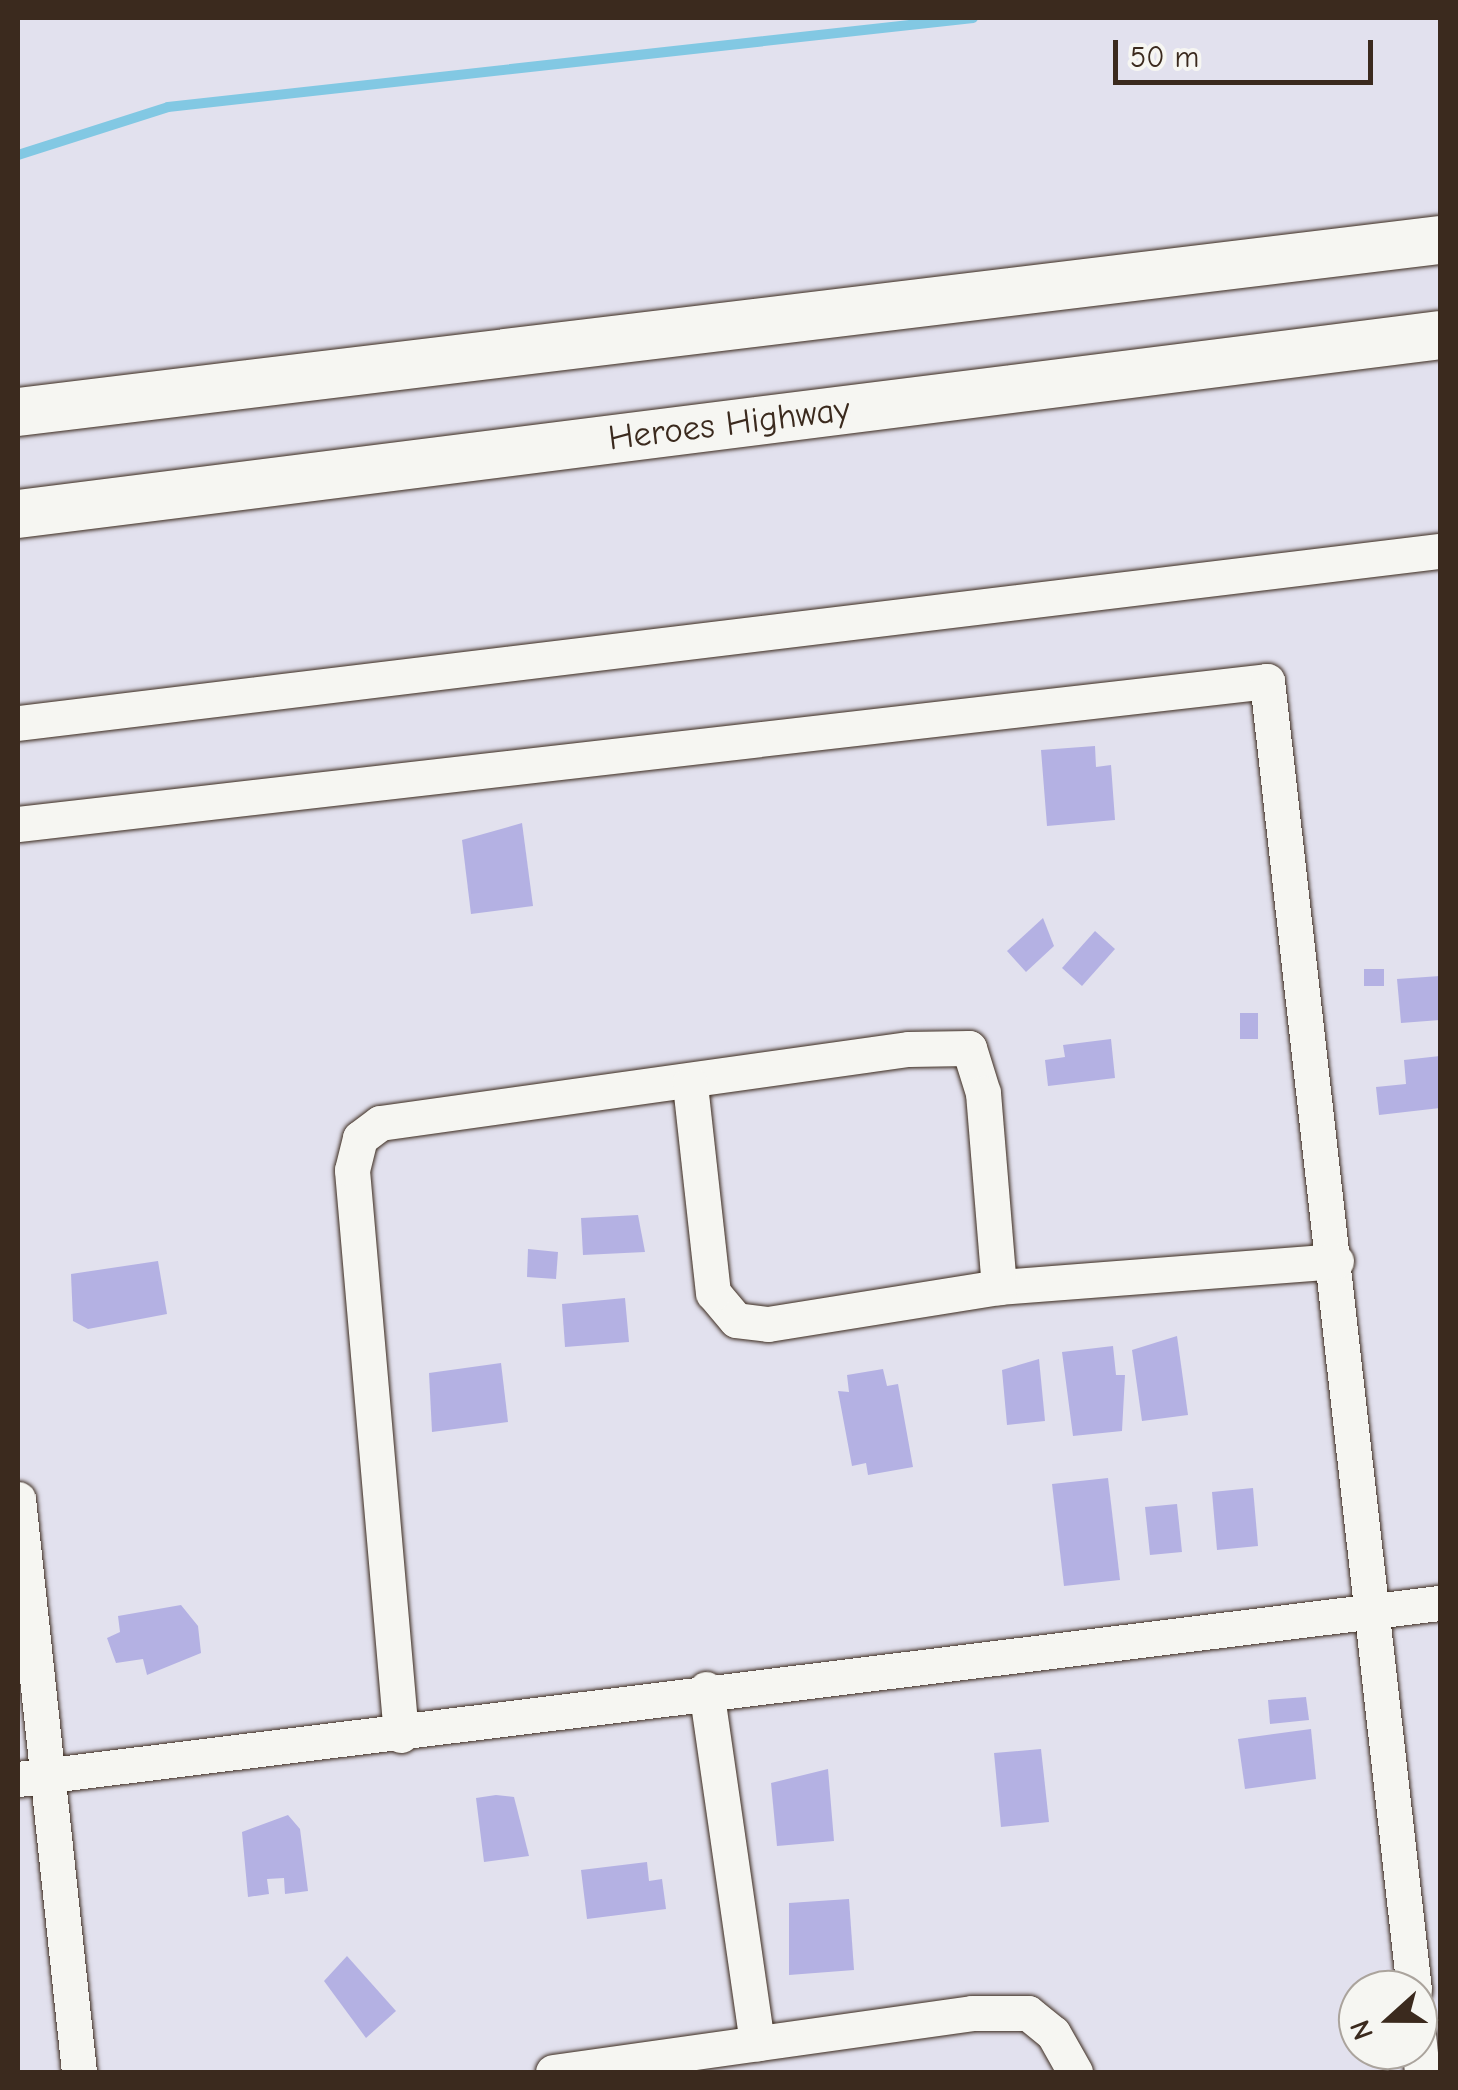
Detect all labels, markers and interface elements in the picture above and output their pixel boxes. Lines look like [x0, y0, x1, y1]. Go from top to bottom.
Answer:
scale bar [1118, 20, 1378, 82]
text: 50 m [1130, 40, 1199, 75]
street label: Heroes Highway [606, 388, 852, 460]
north arrow [1338, 1970, 1438, 2070]
text: N [1344, 2016, 1380, 2044]

